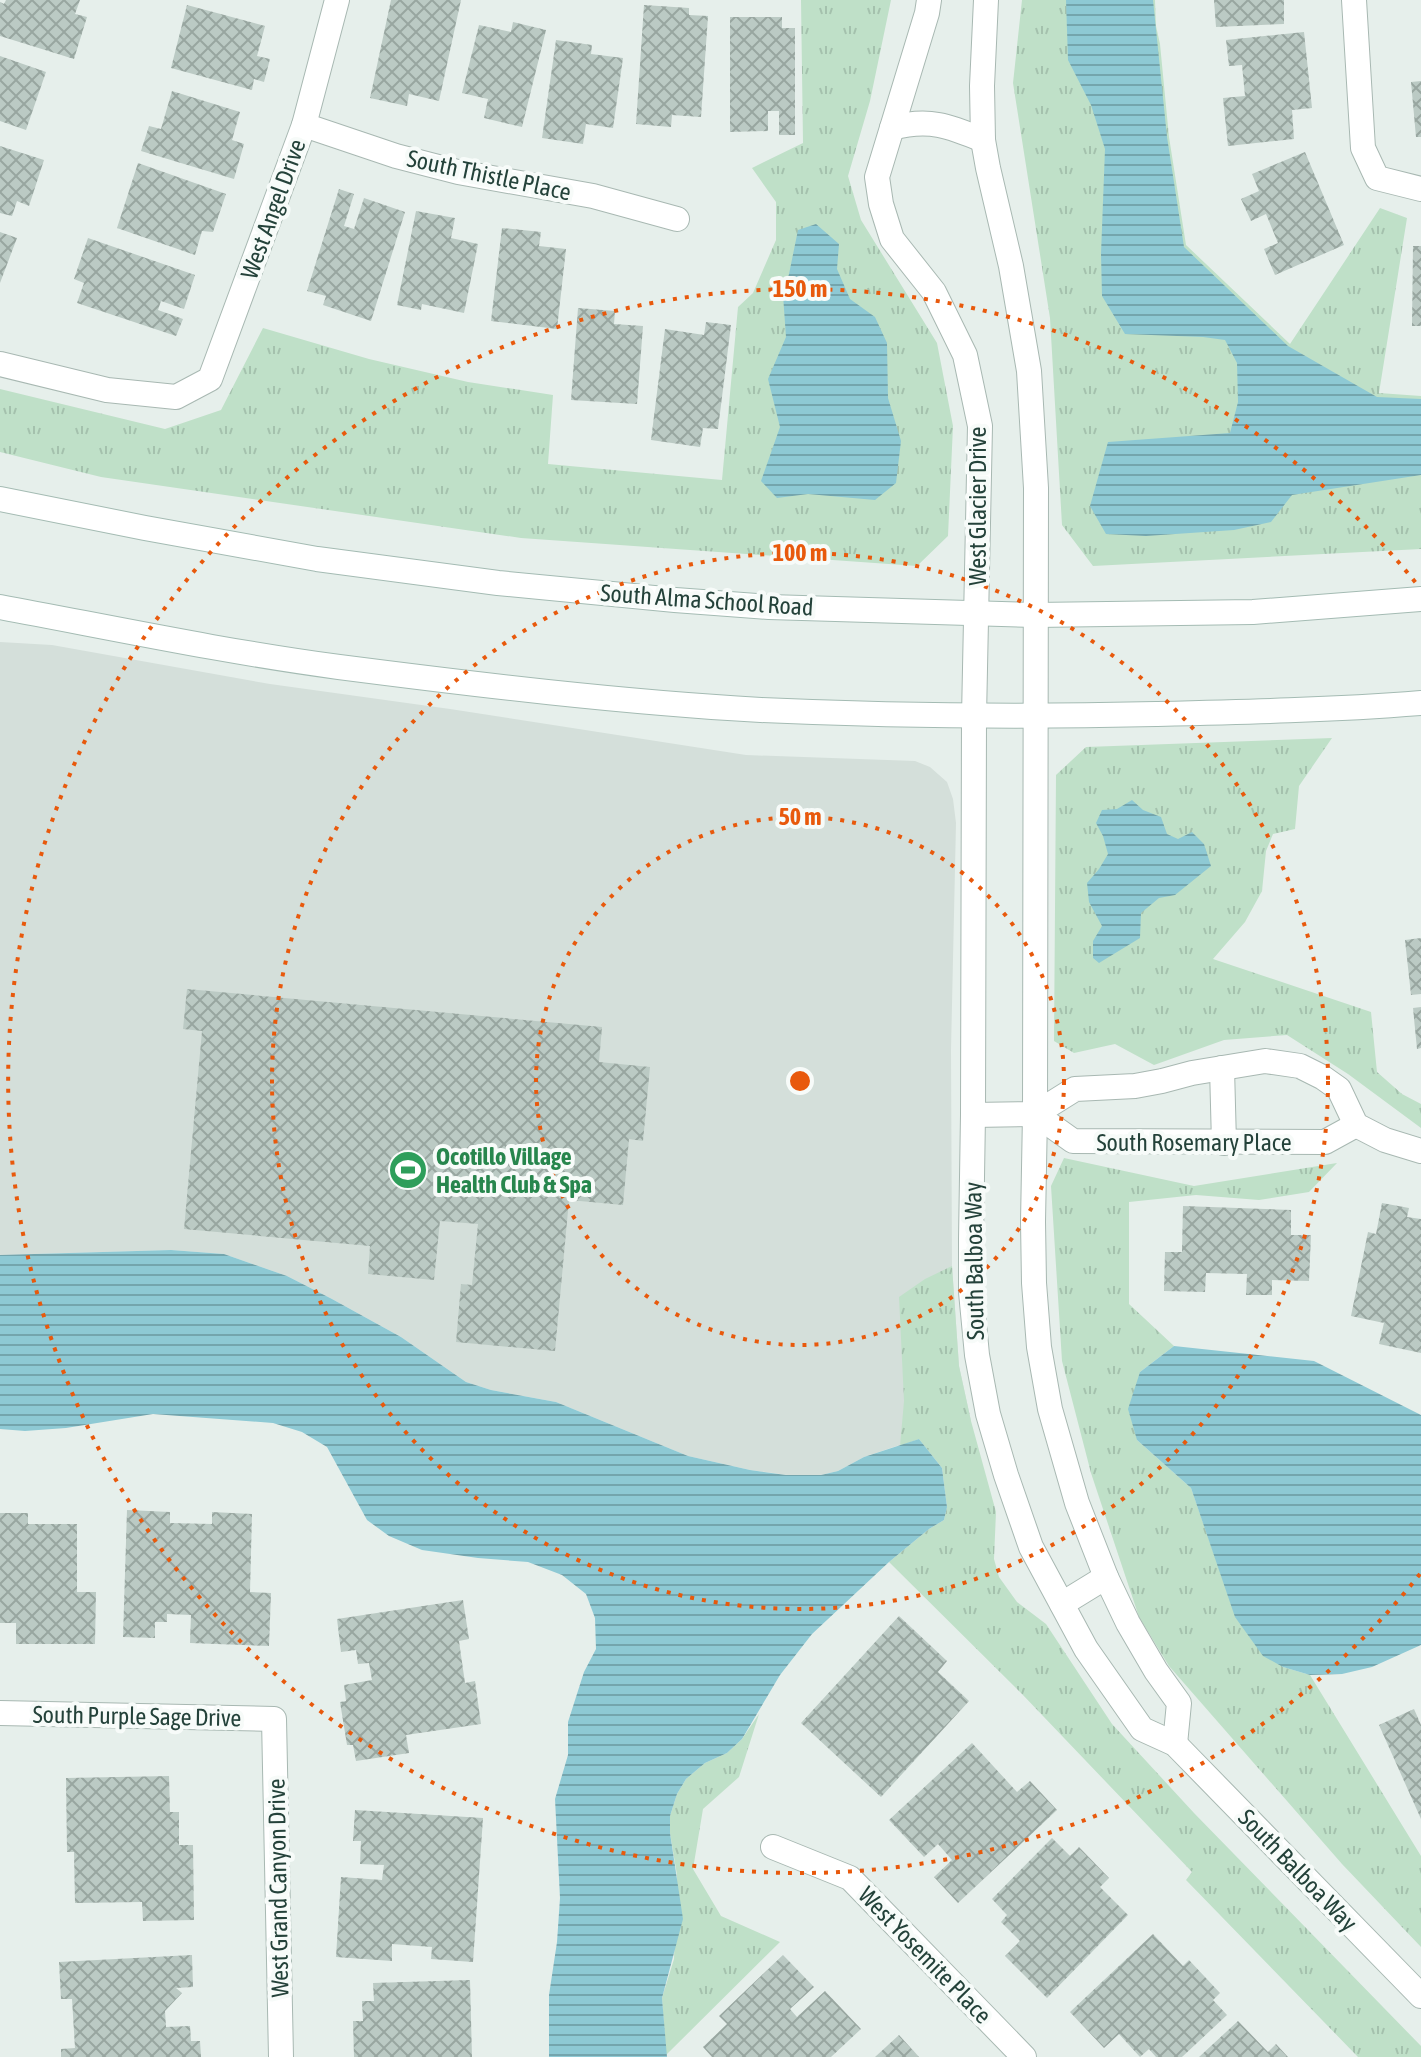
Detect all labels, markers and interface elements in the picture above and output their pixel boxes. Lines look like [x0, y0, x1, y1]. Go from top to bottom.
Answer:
street label: West Angel Drive [235, 135, 311, 283]
street label: South Thistle Place [405, 144, 573, 206]
text: 150 m [773, 275, 827, 302]
street label: West Glacier Drive [964, 427, 991, 585]
text: 100 m [773, 539, 827, 566]
street label: South Alma School Road [600, 579, 814, 621]
text: 50 m [778, 803, 822, 830]
centre of rings [786, 1067, 814, 1095]
street label: South Rosemary Place [1096, 1129, 1292, 1156]
place label: Ocotillo Village Health Club & Spa [436, 1143, 592, 1198]
sports icon: Ocotillo Village Health Club & Spa [387, 1149, 429, 1191]
street label: South Balboa Way [959, 1181, 989, 1340]
street label: South Purple Sage Drive [32, 1701, 242, 1731]
street label: West Grand Canyon Drive [263, 1778, 293, 1998]
street label: South Balboa Way [1233, 1804, 1363, 1936]
street label: West Yosemite Place [853, 1881, 997, 2029]

